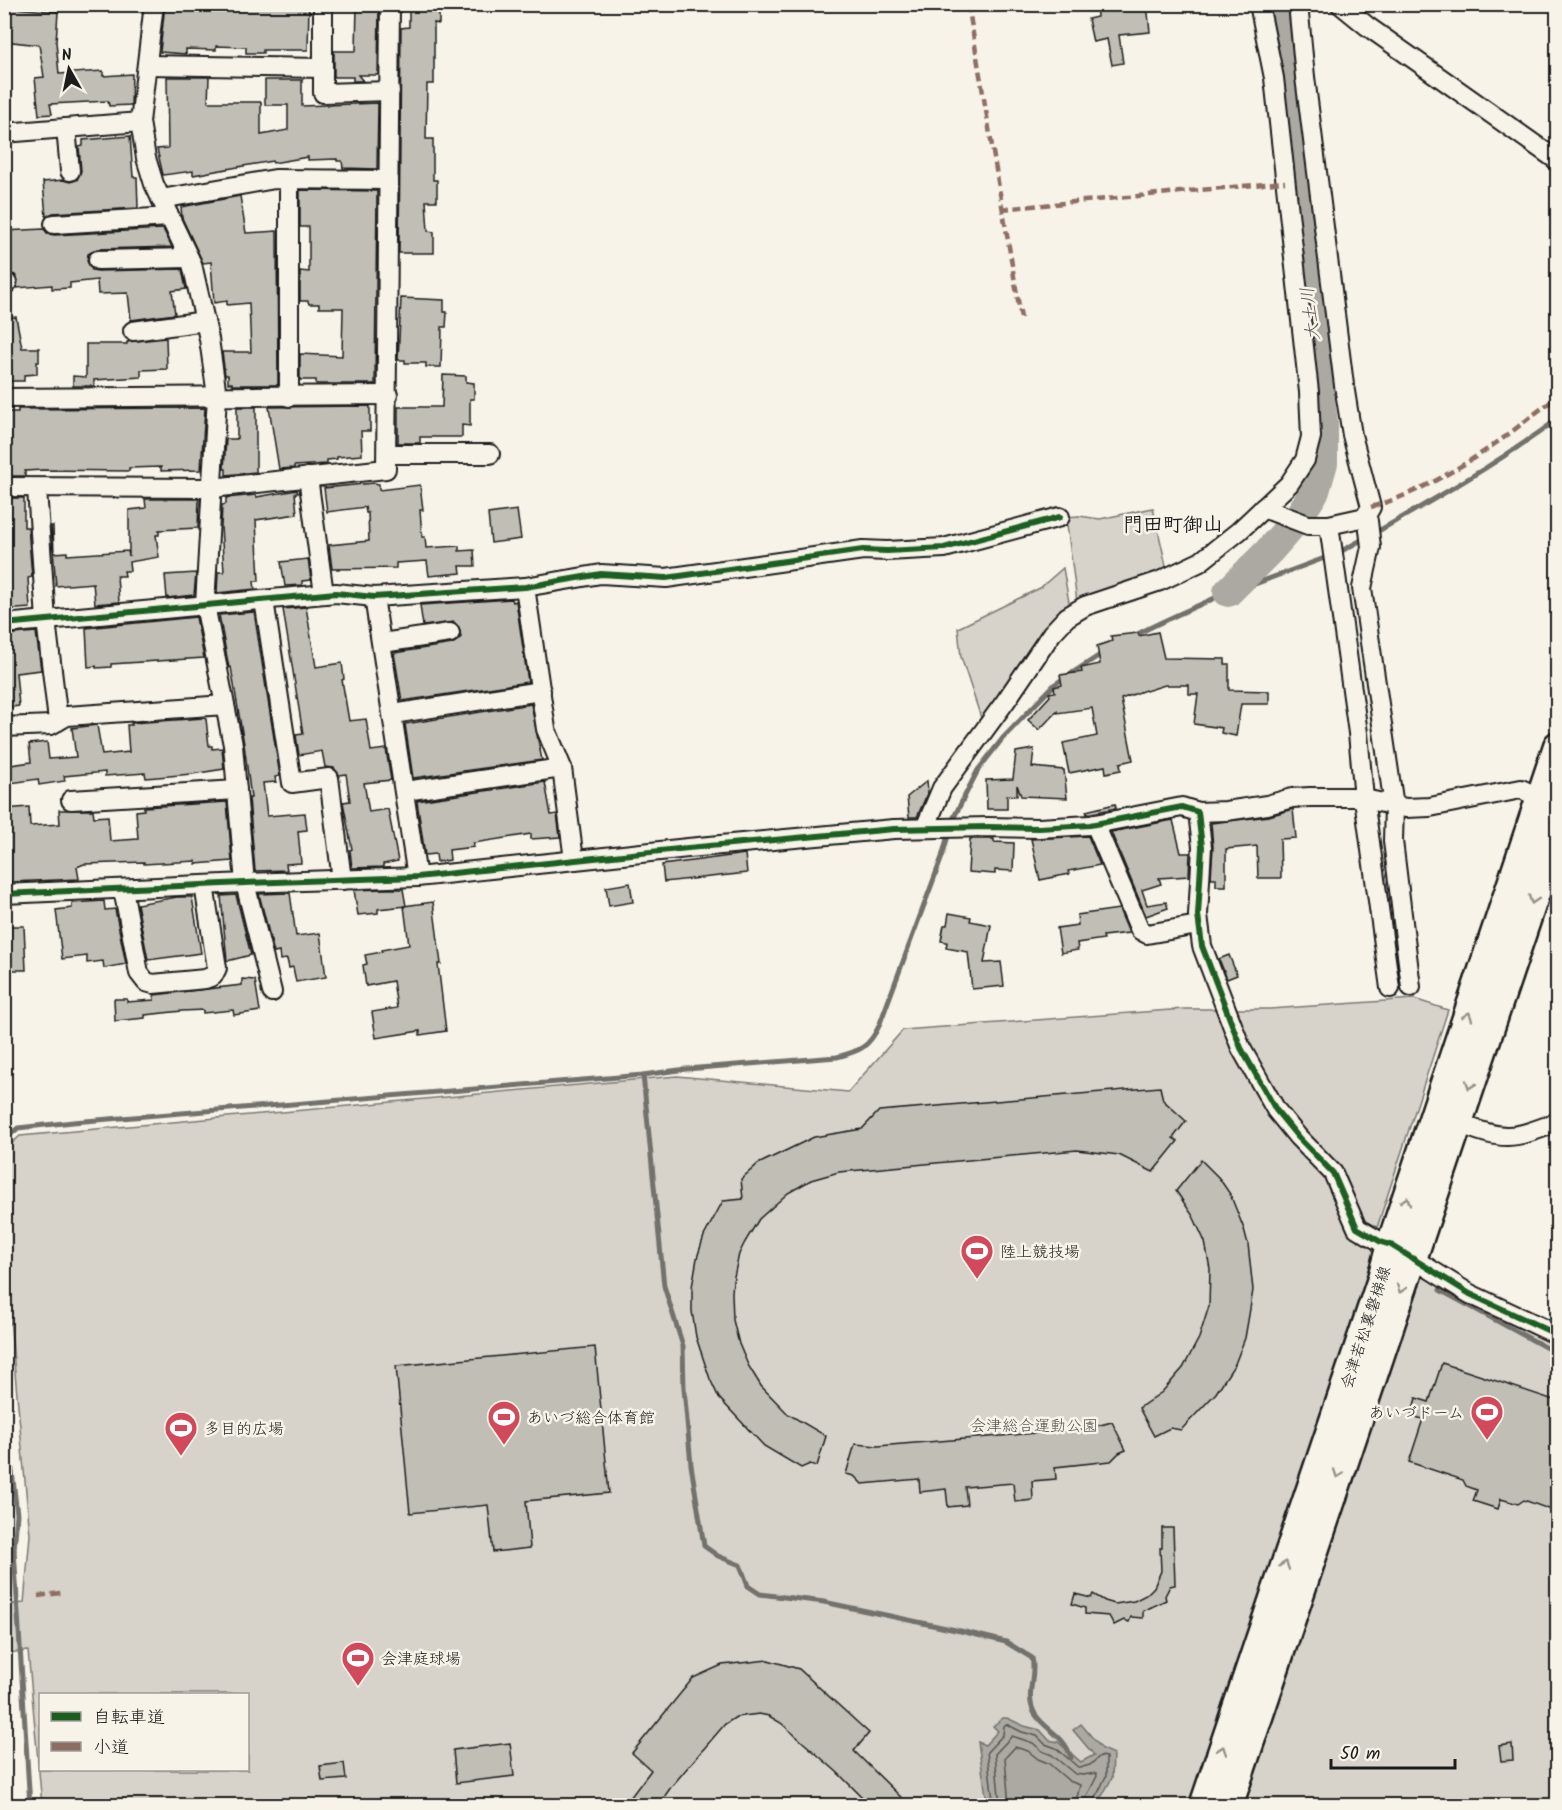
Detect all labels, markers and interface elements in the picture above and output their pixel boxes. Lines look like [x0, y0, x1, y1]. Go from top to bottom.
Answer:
north arrow [39, 39, 99, 99]
text: N [60, 43, 74, 69]
water label: 大土川 [1294, 285, 1329, 342]
district label: 門田町御山 [1123, 510, 1223, 542]
one-way arrow [1528, 894, 1540, 905]
one-way arrow [1460, 1011, 1473, 1022]
one-way arrow [1465, 1079, 1478, 1090]
one-way arrow [1399, 1196, 1411, 1207]
sports icon: 陸上競技場 [959, 1233, 995, 1280]
place label: 陸上競技場 [1000, 1240, 1080, 1265]
street label: 会津若松裏磐梯線 [1335, 1263, 1398, 1392]
one-way arrow [1395, 1284, 1408, 1294]
sports icon: あいづドーム [1469, 1394, 1505, 1441]
sports icon: あいづ総合体育館 [486, 1399, 522, 1446]
place label: あいづドーム [1369, 1401, 1464, 1426]
place label: あいづ総合体育館 [527, 1406, 655, 1431]
sports icon: 多目的広場 [163, 1410, 199, 1457]
park label: 会津総合運動公園 [970, 1414, 1098, 1439]
place label: 多目的広場 [204, 1417, 284, 1442]
one-way arrow [1333, 1468, 1346, 1479]
one-way arrow [1278, 1560, 1290, 1571]
sports icon: 会津庭球場 [340, 1640, 376, 1687]
place label: 会津庭球場 [381, 1647, 461, 1672]
legend [39, 1693, 249, 1771]
text: 自転車道 [93, 1704, 165, 1733]
scale bar [1331, 1732, 1456, 1770]
text: 小道 [93, 1734, 129, 1763]
text: 50 m [1340, 1740, 1380, 1769]
one-way arrow [1215, 1745, 1228, 1756]

